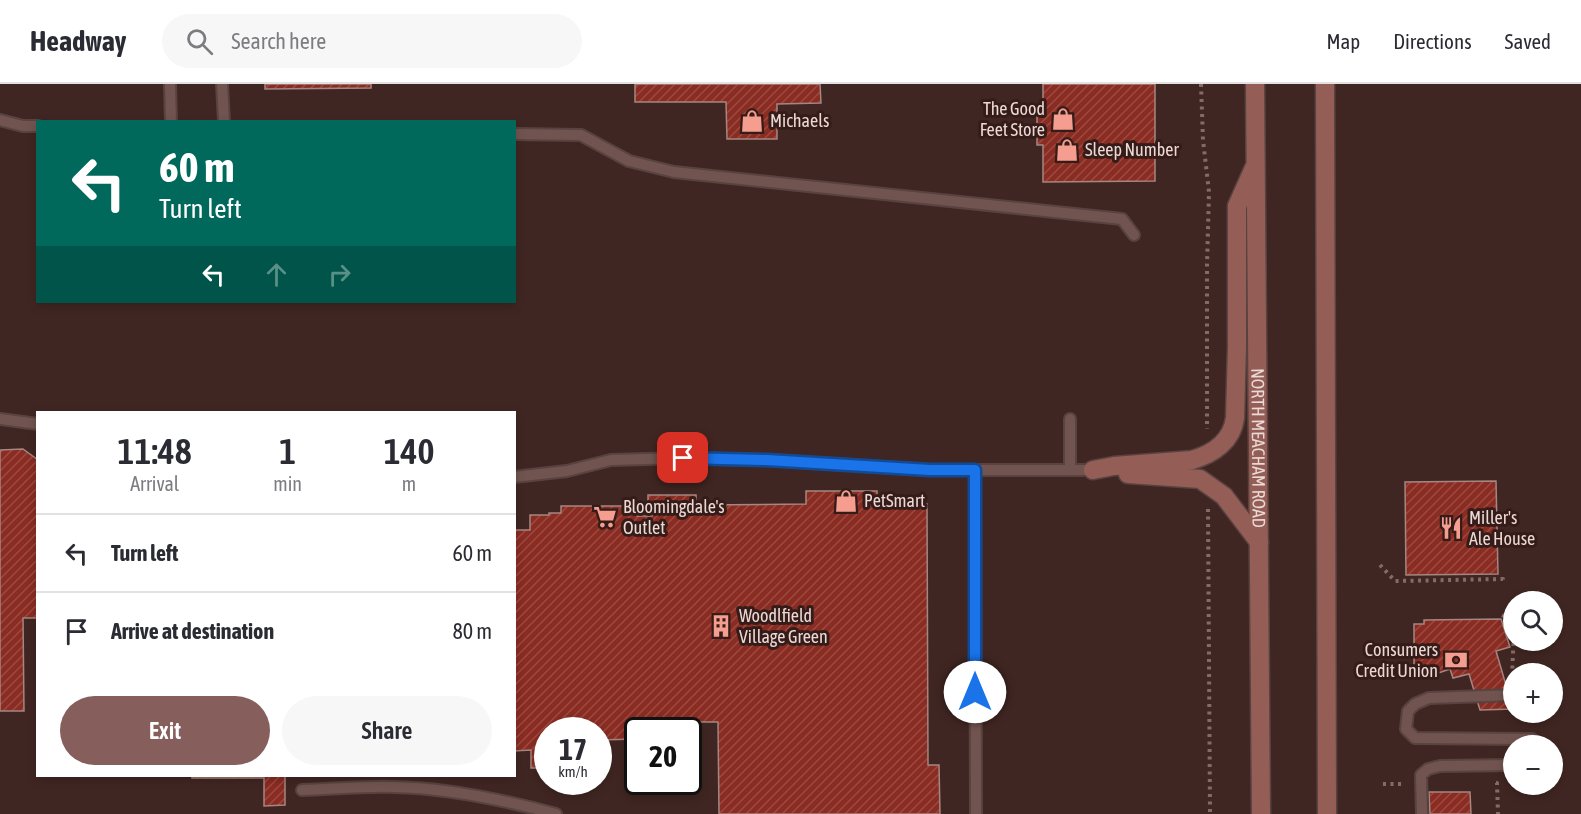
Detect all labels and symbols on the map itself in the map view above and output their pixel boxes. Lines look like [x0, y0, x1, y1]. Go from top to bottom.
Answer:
place label: The Good Feet Store [980, 98, 1045, 140]
shop icon: The Good Feet Store [1050, 106, 1076, 132]
shop icon: Michaels [739, 108, 765, 134]
place label: Michaels [770, 110, 829, 131]
shop icon: Sleep Number [1054, 137, 1080, 163]
place label: Sleep Number [1085, 139, 1179, 160]
street label: NORTH MEACHAM ROAD [1247, 368, 1270, 528]
pin [657, 432, 708, 483]
shop icon: PetSmart [833, 488, 859, 514]
place label: PetSmart [864, 490, 925, 511]
place label: Bloomingdale's Outlet [623, 496, 725, 538]
supermarket icon: Bloomingdale's Outlet [592, 504, 618, 530]
place label: Miller's Ale House [1469, 507, 1535, 549]
restaurant icon: Miller's Ale House [1438, 515, 1464, 541]
place label: Woodlfield Village Green [739, 605, 828, 647]
building icon: Woodlfield Village Green [708, 613, 734, 639]
place label: Consumers Credit Union [1356, 639, 1438, 681]
bank icon: Consumers Credit Union [1443, 647, 1469, 673]
position arrow [943, 660, 1007, 724]
speed limit sign: 20 [624, 717, 702, 795]

